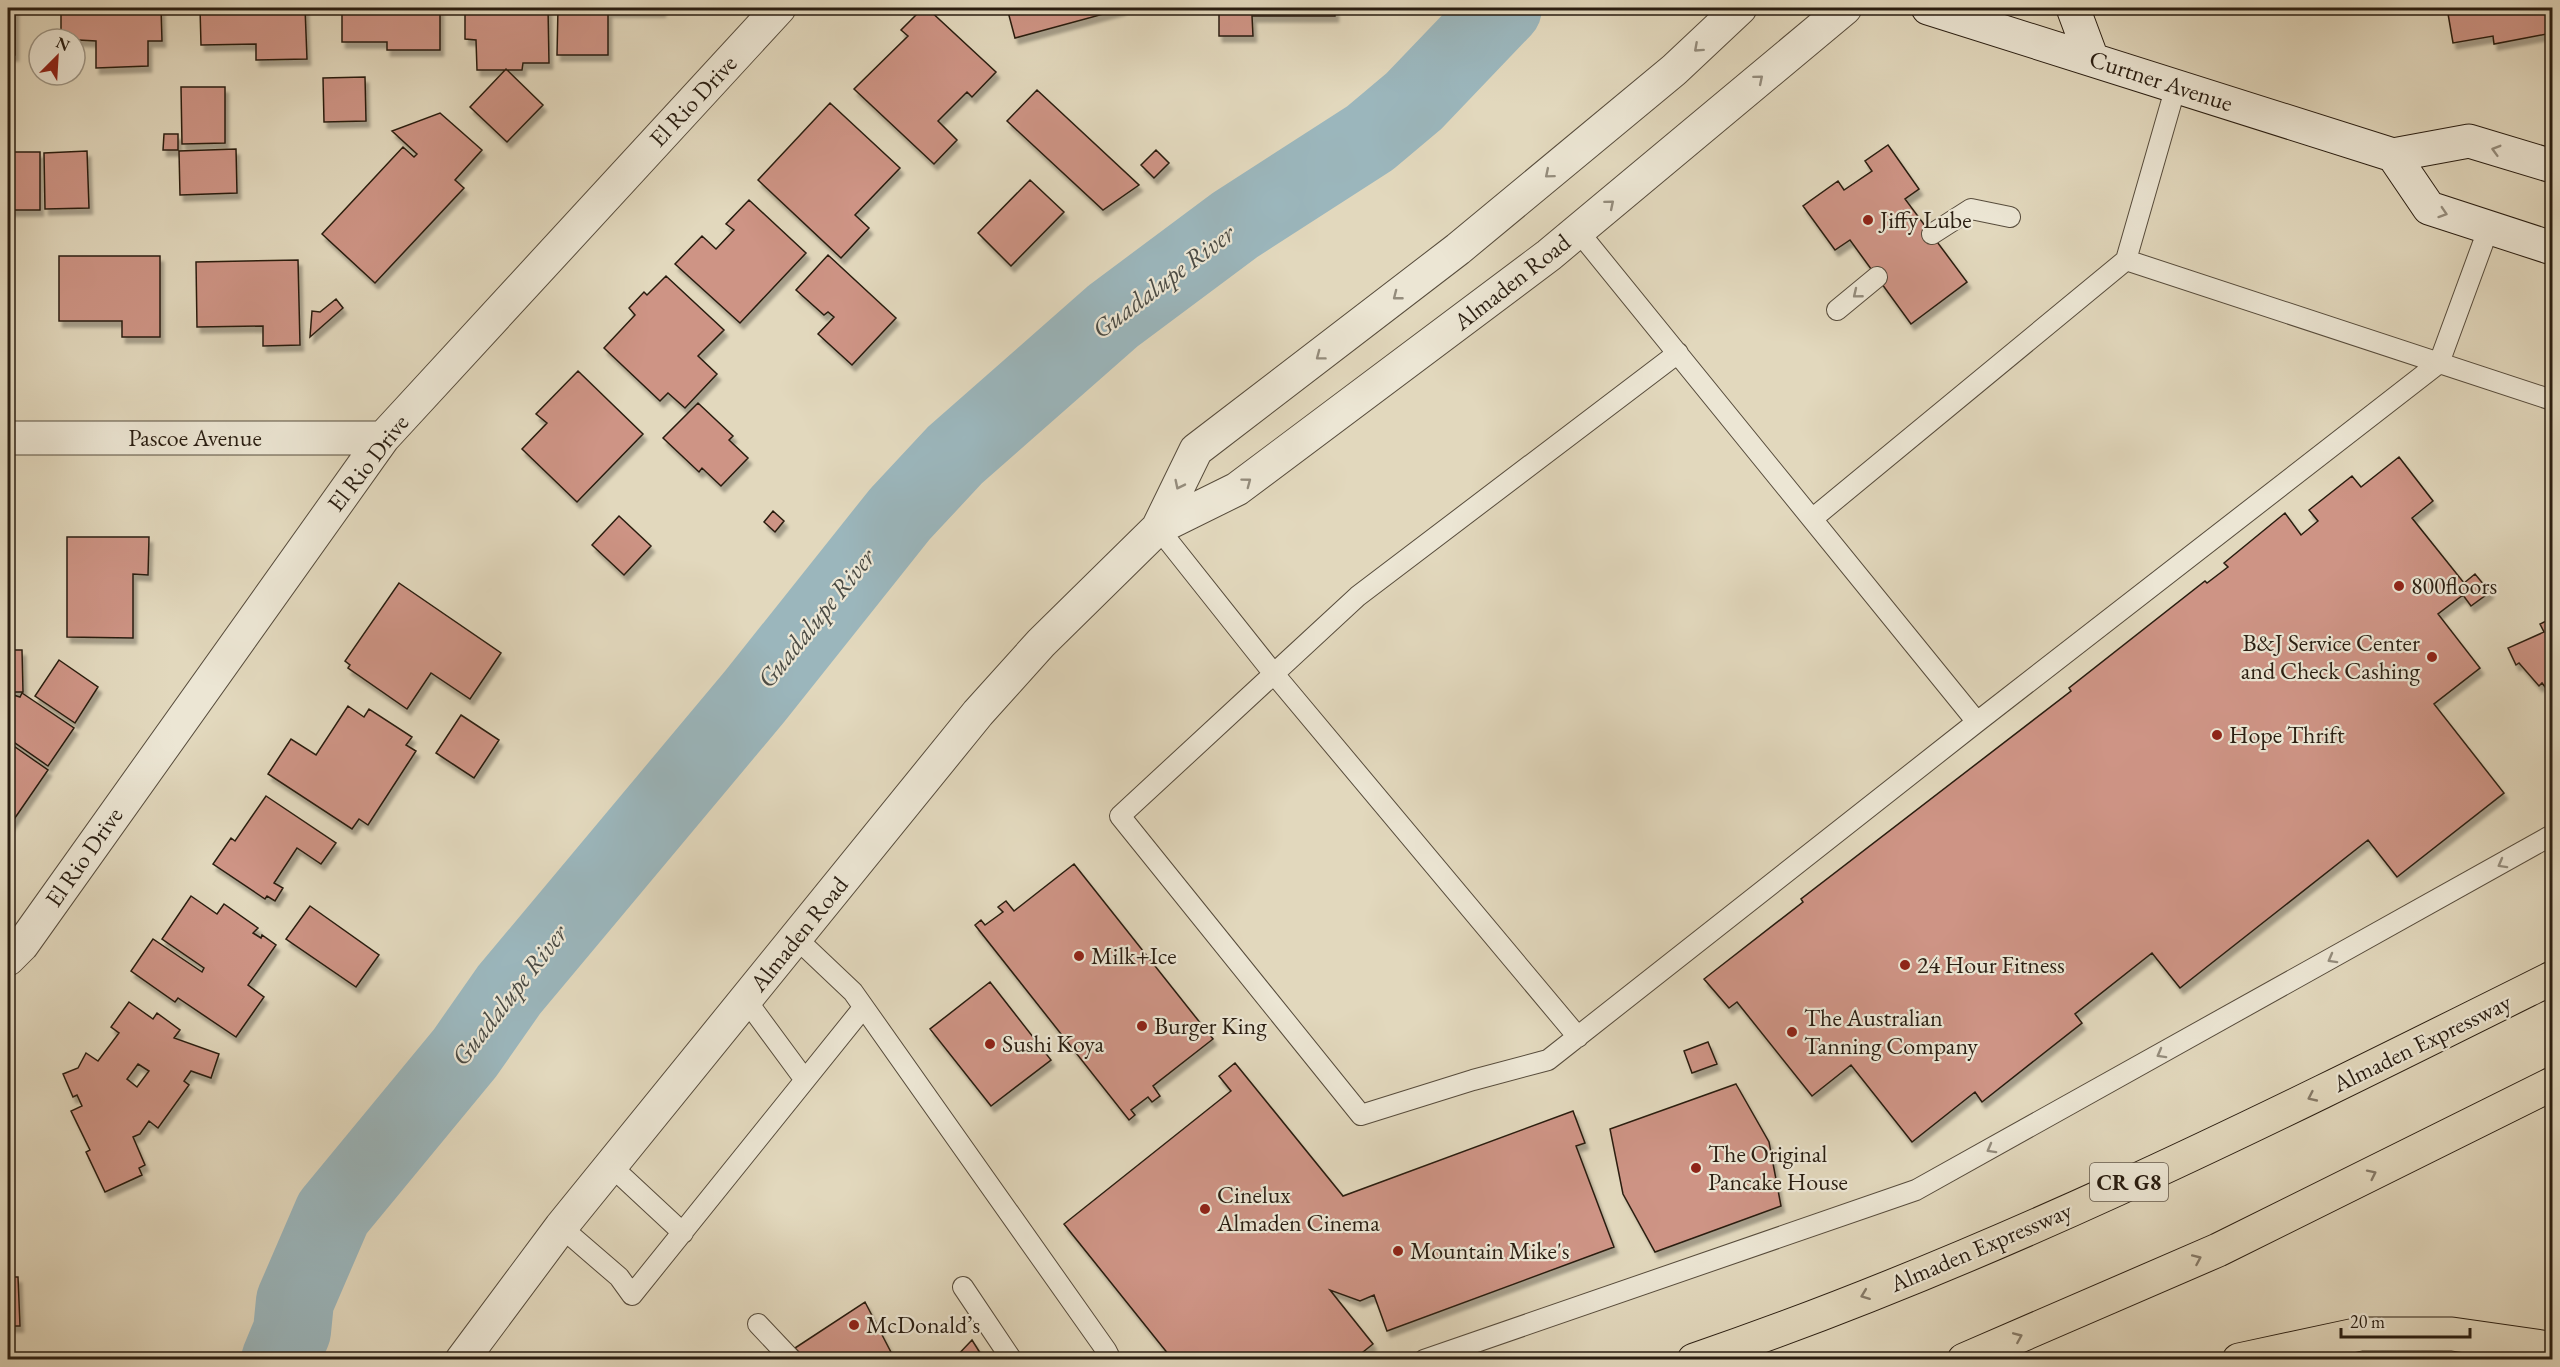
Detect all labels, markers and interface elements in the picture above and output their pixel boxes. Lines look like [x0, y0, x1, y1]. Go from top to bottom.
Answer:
north arrow [27, 27, 87, 87]
text: N [53, 32, 73, 56]
one-way arrow [1694, 41, 1705, 52]
street label: Curtner Avenue [2086, 43, 2237, 118]
street label: El Rio Drive [642, 48, 743, 153]
one-way arrow [1752, 75, 1763, 86]
one-way arrow [2491, 145, 2502, 157]
one-way arrow [1545, 166, 1556, 177]
one-way arrow [1603, 200, 1614, 211]
place label: Jiffy Lube [1878, 204, 1972, 235]
one-way arrow [2437, 206, 2448, 218]
marker: Jiffy Lube [1861, 213, 1875, 227]
water label: Guadalupe River [1085, 216, 1242, 346]
street label: Almaden Road [1446, 226, 1577, 337]
one-way arrow [1853, 286, 1864, 297]
one-way arrow [1393, 289, 1404, 300]
one-way arrow [1316, 348, 1327, 359]
street label: El Rio Drive [320, 408, 415, 518]
street label: Pascoe Avenue [128, 422, 262, 453]
one-way arrow [1240, 478, 1251, 489]
one-way arrow [1175, 479, 1187, 490]
water label: Guadalupe River [749, 540, 883, 695]
place label: 800floors [2411, 570, 2497, 601]
marker: 800floors [2392, 579, 2406, 593]
place label: B&J Service Center and Check Cashing [2241, 627, 2421, 686]
marker: B&J Service Center and Check Cashing [2425, 650, 2439, 664]
place label: Hope Thrift [2229, 719, 2345, 750]
marker: Hope Thrift [2210, 728, 2224, 742]
street label: El Rio Drive [38, 801, 129, 913]
one-way arrow [2498, 857, 2508, 868]
street label: Almaden Road [742, 869, 855, 999]
water label: Guadalupe River [443, 917, 575, 1073]
place label: Milk+Ice [1091, 940, 1177, 971]
marker: Milk+Ice [1072, 949, 1086, 963]
place label: 24 Hour Fitness [1917, 949, 2065, 980]
one-way arrow [2327, 952, 2338, 963]
marker: 24 Hour Fitness [1898, 958, 1912, 972]
street label: Almaden Expressway [2327, 986, 2517, 1100]
place label: The Australian Tanning Company [1804, 1002, 1978, 1061]
place label: Burger King [1154, 1010, 1267, 1041]
marker: Burger King [1135, 1019, 1149, 1033]
marker: The Australian Tanning Company [1785, 1025, 1799, 1039]
place label: Sushi Koya [1002, 1028, 1104, 1059]
marker: Sushi Koya [983, 1037, 997, 1051]
one-way arrow [2157, 1047, 2167, 1058]
one-way arrow [2307, 1089, 2318, 1101]
place label: The Original Pancake House [1708, 1138, 1848, 1197]
one-way arrow [1987, 1141, 1997, 1153]
marker: The Original Pancake House [1689, 1161, 1703, 1175]
road number: CR G8 [2090, 1163, 2168, 1201]
one-way arrow [2366, 1169, 2377, 1181]
place label: Cinelux Almaden Cinema [1216, 1179, 1380, 1238]
street label: Almaden Expressway [1884, 1194, 2077, 1299]
marker: Cinelux Almaden Cinema [1198, 1202, 1212, 1216]
place label: Mountain Mike's [1410, 1235, 1569, 1266]
marker: Mountain Mike's [1391, 1244, 1405, 1258]
one-way arrow [2191, 1254, 2202, 1266]
one-way arrow [1860, 1288, 1871, 1301]
scale bar [2341, 1301, 2470, 1339]
place label: McDonald’s [866, 1309, 980, 1340]
text: 20 m [2350, 1310, 2385, 1333]
marker: McDonald’s [847, 1318, 861, 1332]
one-way arrow [2012, 1332, 2023, 1344]

